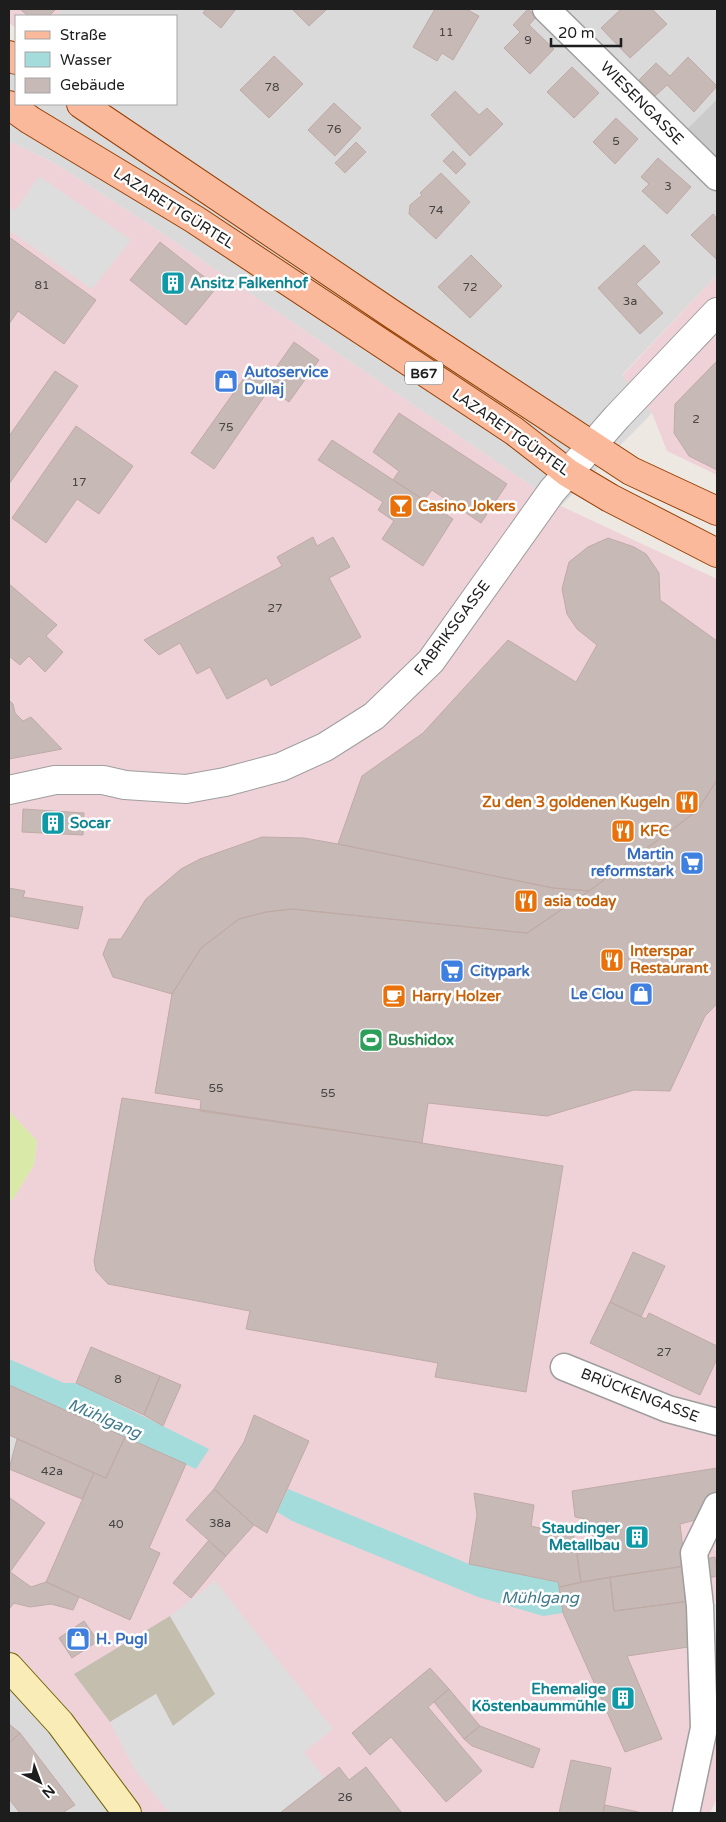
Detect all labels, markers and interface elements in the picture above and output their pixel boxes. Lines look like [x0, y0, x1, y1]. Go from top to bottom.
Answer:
legend [15, 15, 178, 105]
scale bar [551, 15, 621, 47]
text: 20 m [558, 24, 595, 42]
house number: 11 [438, 25, 454, 39]
text: Straße [60, 26, 106, 44]
house number: 9 [524, 33, 532, 47]
text: Wasser [60, 51, 112, 69]
street label: WIESENGASSE [597, 58, 687, 148]
text: Gebäude [60, 76, 125, 94]
house number: 78 [264, 80, 280, 94]
house number: 76 [326, 122, 342, 136]
house number: 5 [612, 134, 620, 148]
street label: LAZARETTGÜRTEL [110, 163, 238, 253]
house number: 3 [664, 179, 672, 193]
house number: 74 [428, 203, 444, 217]
building icon: Ansitz Falkenhof [160, 270, 186, 296]
place label: Ansitz Falkenhof [190, 274, 308, 292]
house number: 81 [34, 278, 50, 292]
house number: 72 [462, 280, 478, 294]
house number: 3a [623, 294, 637, 308]
road number: B67 [405, 362, 443, 384]
place label: Autoservice Dullaj [244, 363, 329, 399]
shop icon: Autoservice Dullaj [213, 368, 239, 394]
street label: LAZARETTGÜRTEL [449, 385, 573, 479]
house number: 2 [692, 412, 700, 426]
house number: 75 [218, 420, 234, 434]
house number: 17 [71, 475, 87, 489]
bar icon: Casino Jokers [388, 493, 414, 519]
place label: Casino Jokers [418, 497, 516, 515]
street label: FABRIKSGASSE [410, 577, 494, 679]
house number: 27 [267, 601, 283, 615]
restaurant icon: Zu den 3 goldenen Kugeln [674, 789, 700, 815]
place label: Zu den 3 goldenen Kugeln [482, 793, 670, 812]
building icon: Socar [40, 810, 66, 836]
place label: Socar [70, 814, 111, 832]
restaurant icon: KFC [610, 818, 636, 844]
place label: KFC [640, 822, 670, 840]
place label: Martin reformstark [591, 845, 674, 880]
supermarket icon: Martin reformstark [679, 850, 705, 876]
restaurant icon: asia today [513, 888, 539, 914]
place label: asia today [544, 892, 616, 911]
place label: Interspar Restaurant [630, 942, 709, 977]
restaurant icon: Interspar Restaurant [599, 947, 625, 973]
supermarket icon: Citypark [439, 958, 465, 984]
place label: Citypark [470, 962, 530, 981]
shop icon: Le Clou [628, 981, 654, 1007]
cafe icon: Harry Holzer [381, 983, 407, 1009]
place label: Le Clou [571, 985, 624, 1003]
place label: Harry Holzer [412, 987, 501, 1006]
sports icon: Bushidox [358, 1027, 384, 1053]
place label: Bushidox [388, 1031, 454, 1049]
house number: 55 [208, 1081, 224, 1095]
house number: 55 [320, 1086, 336, 1100]
house number: 27 [656, 1345, 672, 1359]
street label: BRÜCKENGASSE [578, 1364, 702, 1426]
house number: 8 [114, 1372, 122, 1386]
water label: Mühlgang [65, 1395, 145, 1444]
house number: 42a [41, 1464, 63, 1478]
house number: 38a [209, 1516, 231, 1530]
house number: 40 [108, 1517, 124, 1531]
place label: Staudinger Metallbau [542, 1519, 620, 1554]
building icon: Staudinger Metallbau [624, 1524, 650, 1550]
water label: Mühlgang [501, 1588, 580, 1608]
shop icon: H. Pugl [65, 1626, 91, 1652]
place label: H. Pugl [96, 1630, 147, 1649]
place label: Ehemalige Köstenbaummühle [471, 1680, 607, 1715]
building icon: Ehemalige Köstenbaummühle [610, 1685, 636, 1711]
north arrow [15, 1757, 65, 1807]
text: N [38, 1781, 58, 1801]
house number: 26 [337, 1790, 353, 1804]

